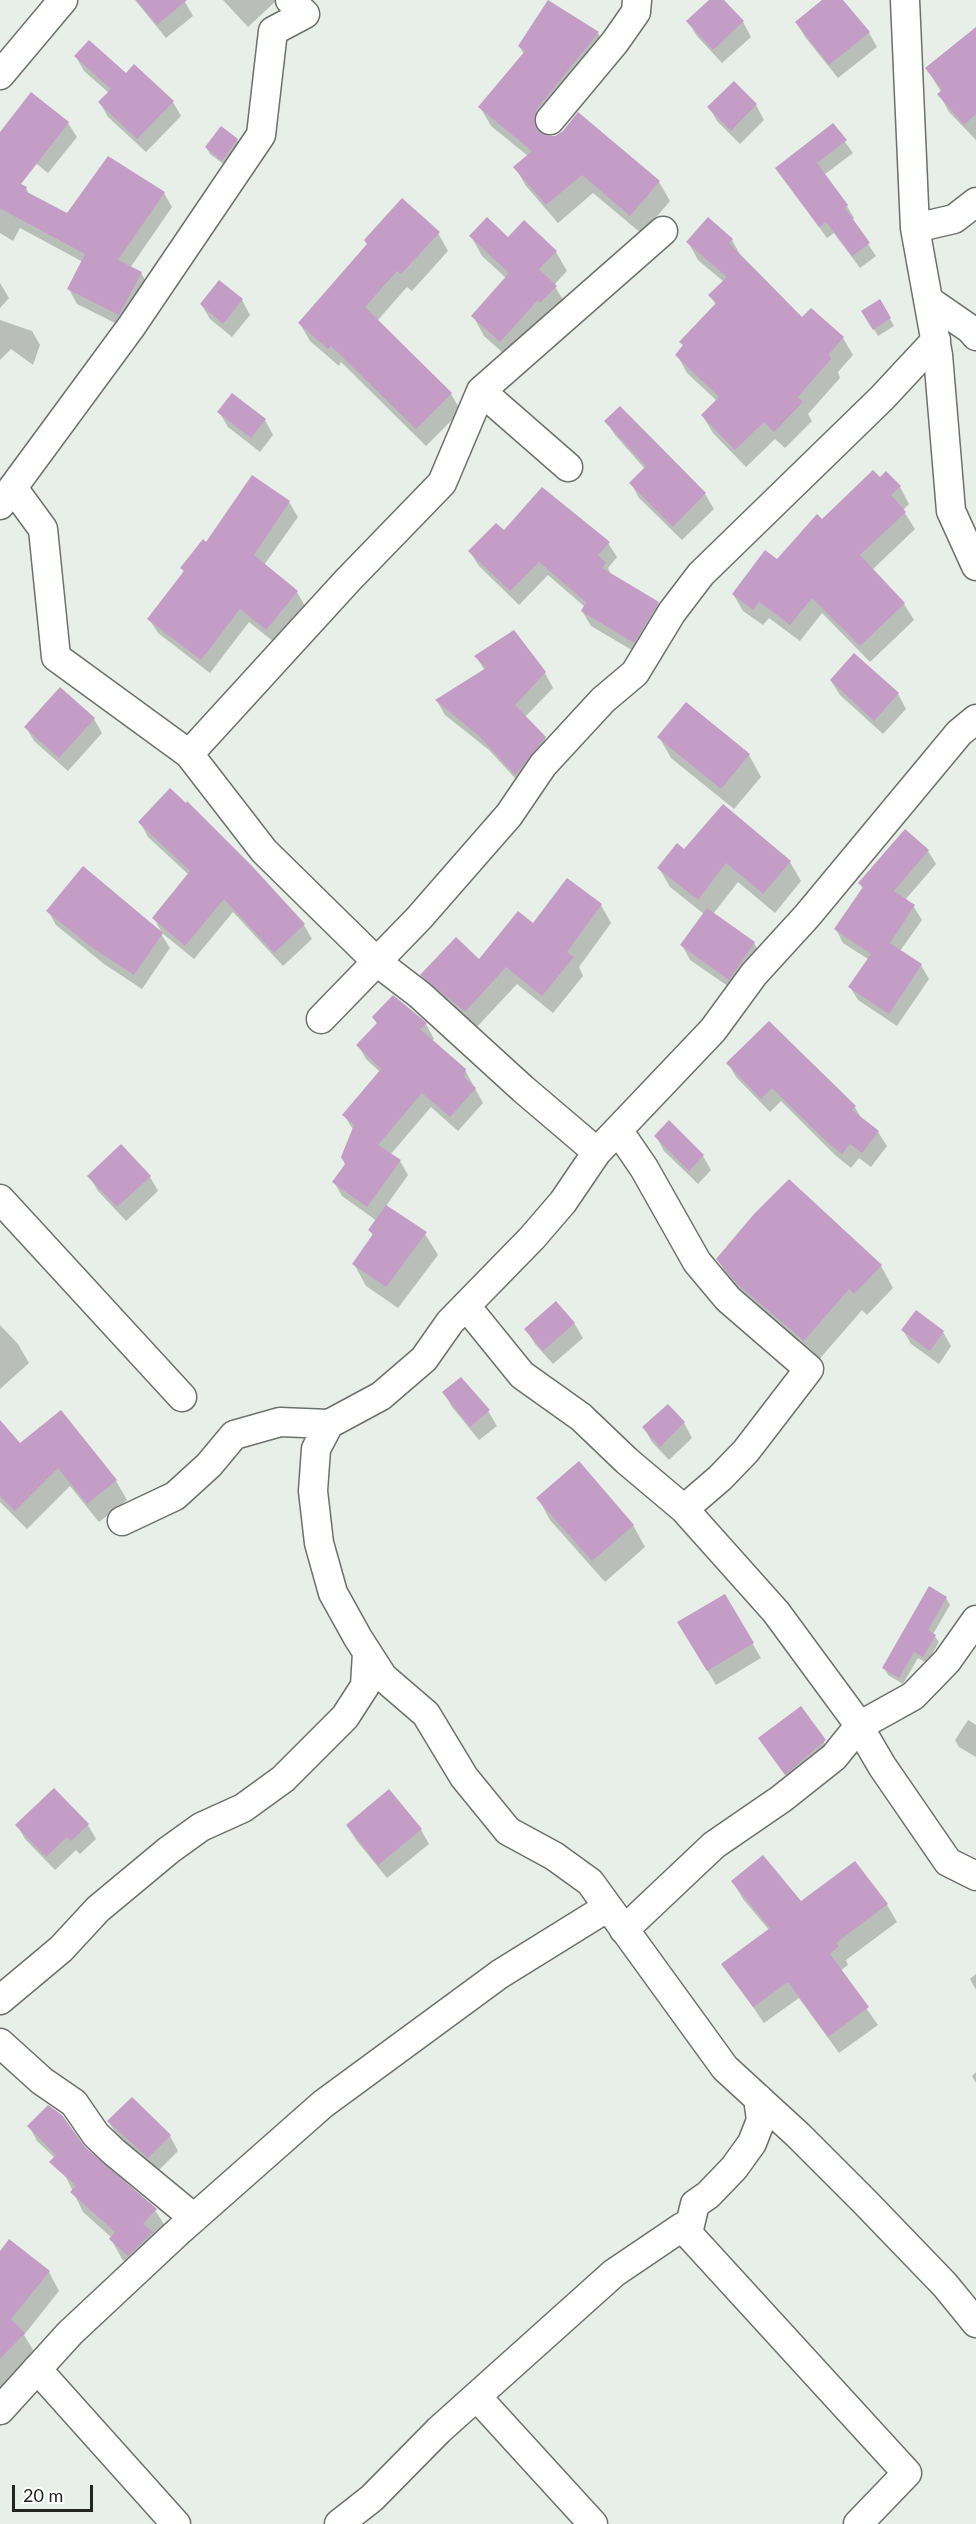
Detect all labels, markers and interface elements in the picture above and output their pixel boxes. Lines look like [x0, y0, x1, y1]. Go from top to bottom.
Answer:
scale bar [15, 2473, 96, 2511]
text: 20 m [23, 2484, 63, 2506]

